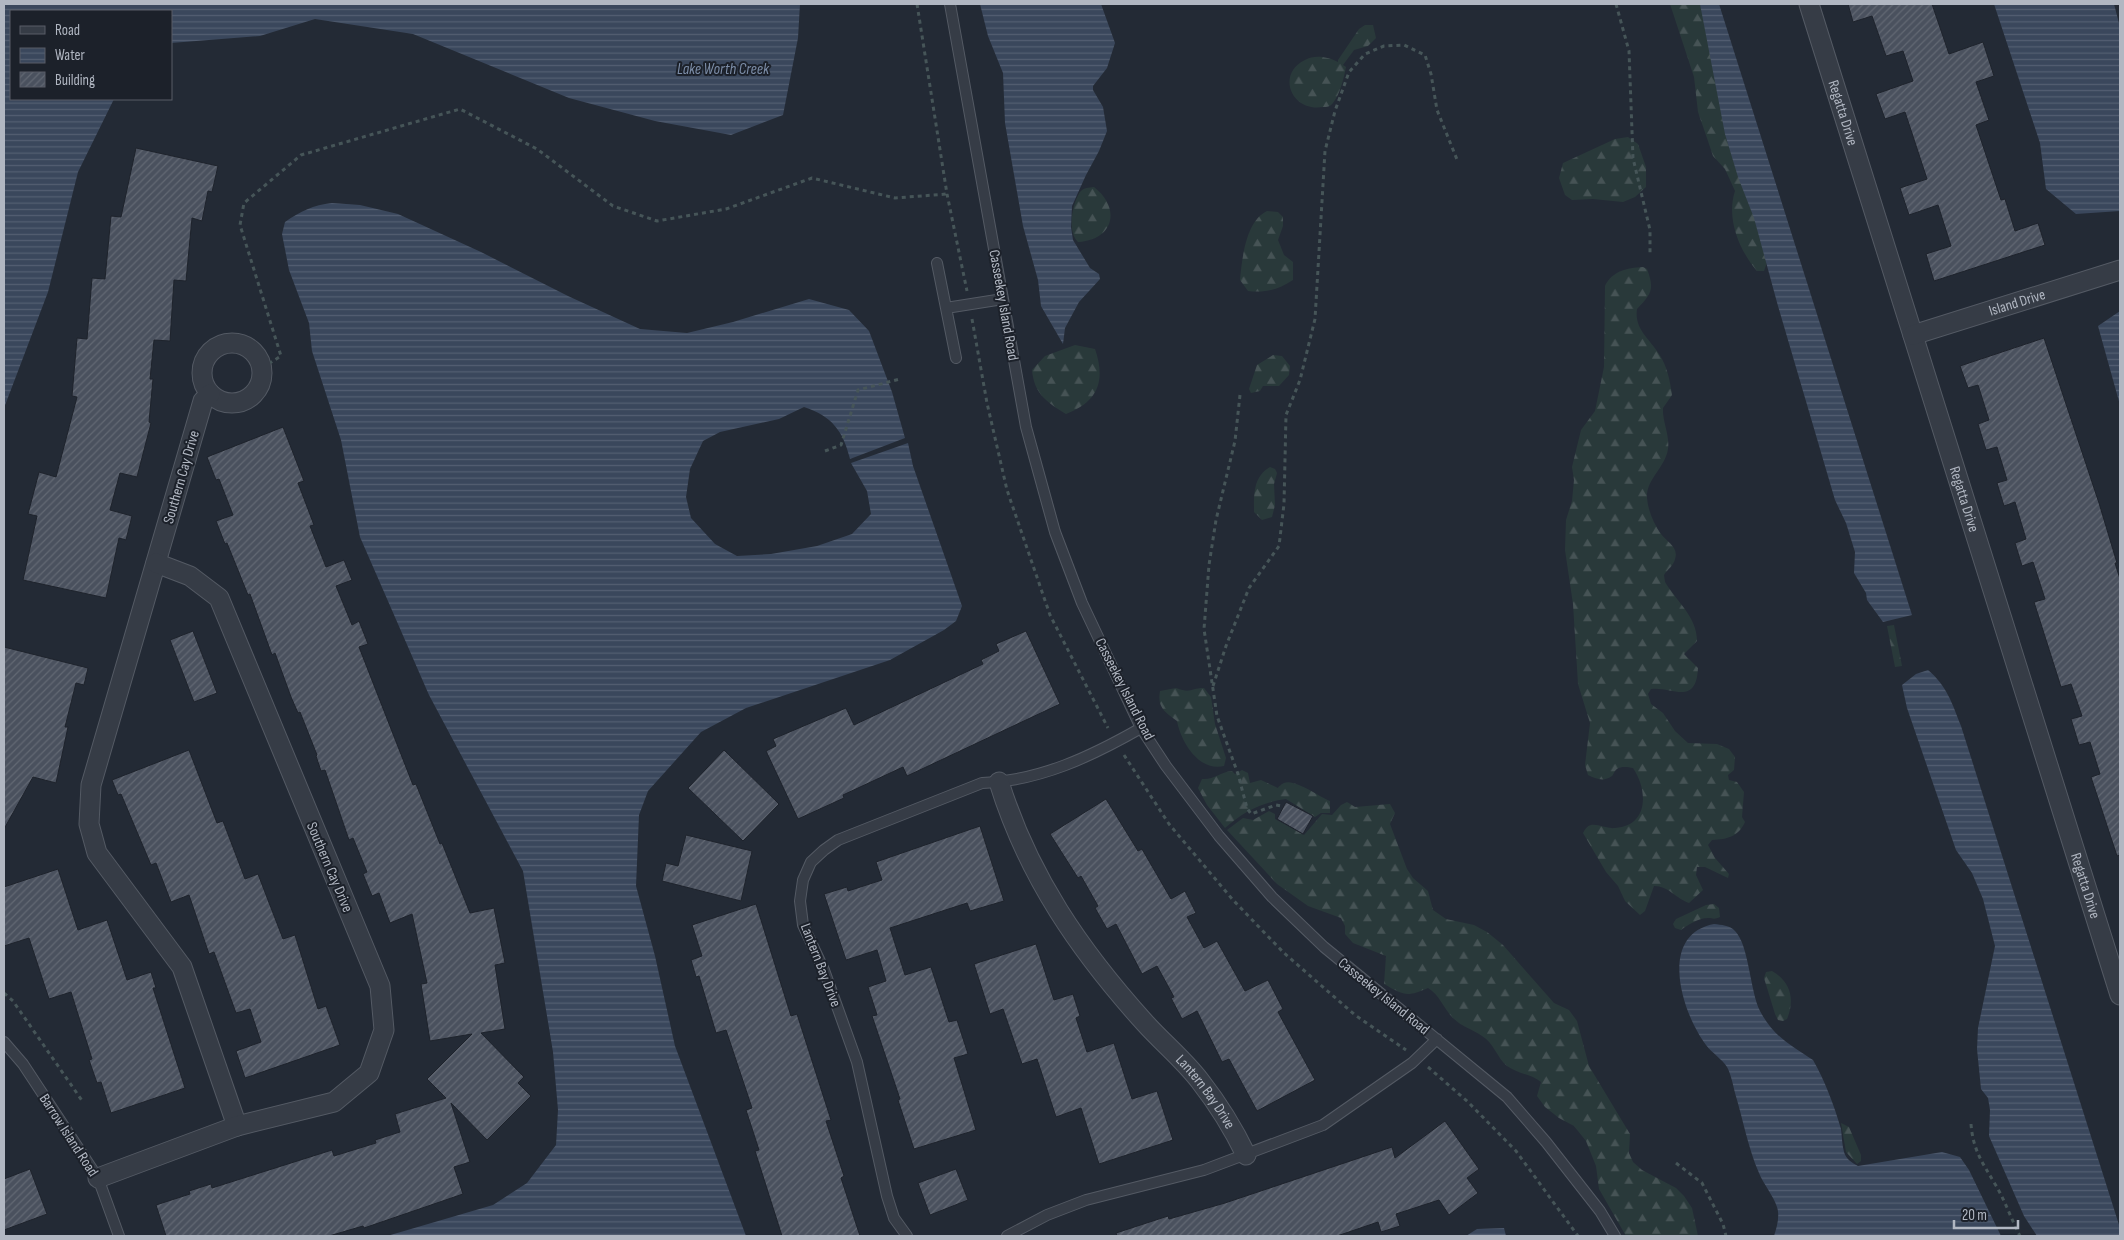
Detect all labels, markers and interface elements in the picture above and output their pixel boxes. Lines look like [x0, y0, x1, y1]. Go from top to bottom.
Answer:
legend [10, 10, 172, 100]
text: Road [55, 21, 80, 40]
text: Water [55, 46, 86, 65]
water label: Lake Worth Creek [677, 60, 770, 79]
text: Building [55, 71, 95, 90]
street label: Regatta Drive [1823, 78, 1862, 148]
street label: Casseekey Island Road [984, 248, 1023, 362]
street label: Island Drive [1986, 285, 2048, 321]
street label: Southern Cay Drive [159, 428, 204, 526]
street label: Regatta Drive [1945, 464, 1983, 535]
street label: Casseekey Island Road [1091, 635, 1158, 743]
street label: Southern Cay Drive [302, 819, 357, 915]
street label: Regatta Drive [2066, 851, 2104, 921]
street label: Lantern Bay Drive [796, 921, 845, 1010]
street label: Casseekey Island Road [1334, 954, 1433, 1039]
street label: Lantern Bay Drive [1171, 1051, 1239, 1132]
street label: Barrow Island Road [35, 1090, 102, 1180]
scale bar [1954, 1198, 2018, 1230]
text: 20 m [1962, 1206, 1987, 1225]

